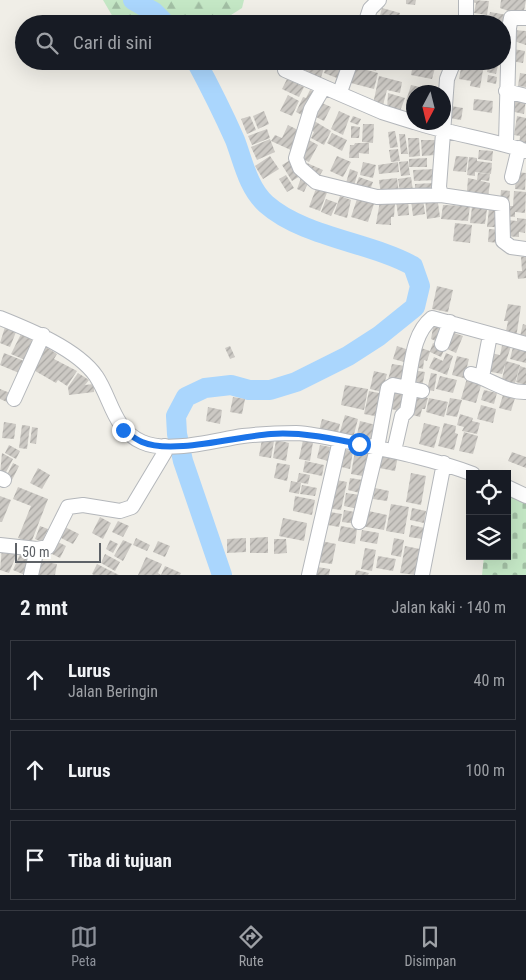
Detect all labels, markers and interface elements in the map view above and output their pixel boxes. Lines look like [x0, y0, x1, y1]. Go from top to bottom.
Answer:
search box [15, 15, 511, 70]
icon: search [33, 29, 61, 57]
text: Cari di sini [73, 31, 152, 54]
north arrow [406, 85, 451, 130]
route end [112, 419, 135, 442]
route start [348, 433, 371, 456]
map controls [466, 470, 511, 560]
button: locate [466, 470, 511, 515]
button: layers [466, 515, 511, 560]
scale bar [15, 540, 101, 563]
text: 50 m [22, 544, 50, 560]
text: 2 mnt [20, 596, 68, 620]
text: Jalan kaki · 140 m [391, 598, 506, 617]
text: Lurus [68, 659, 111, 682]
icon: ahead [21, 666, 49, 694]
text: 40 m [473, 671, 505, 690]
text: Jalan Beringin [68, 682, 158, 701]
icon: ahead [21, 756, 49, 784]
text: Lurus [68, 759, 111, 782]
text: 100 m [466, 761, 505, 780]
icon: arrive [21, 846, 49, 874]
text: Tiba di tujuan [68, 849, 172, 872]
tab: Peta [70, 923, 98, 969]
tab: Rute [237, 923, 265, 969]
tab: Disimpan [405, 923, 456, 969]

